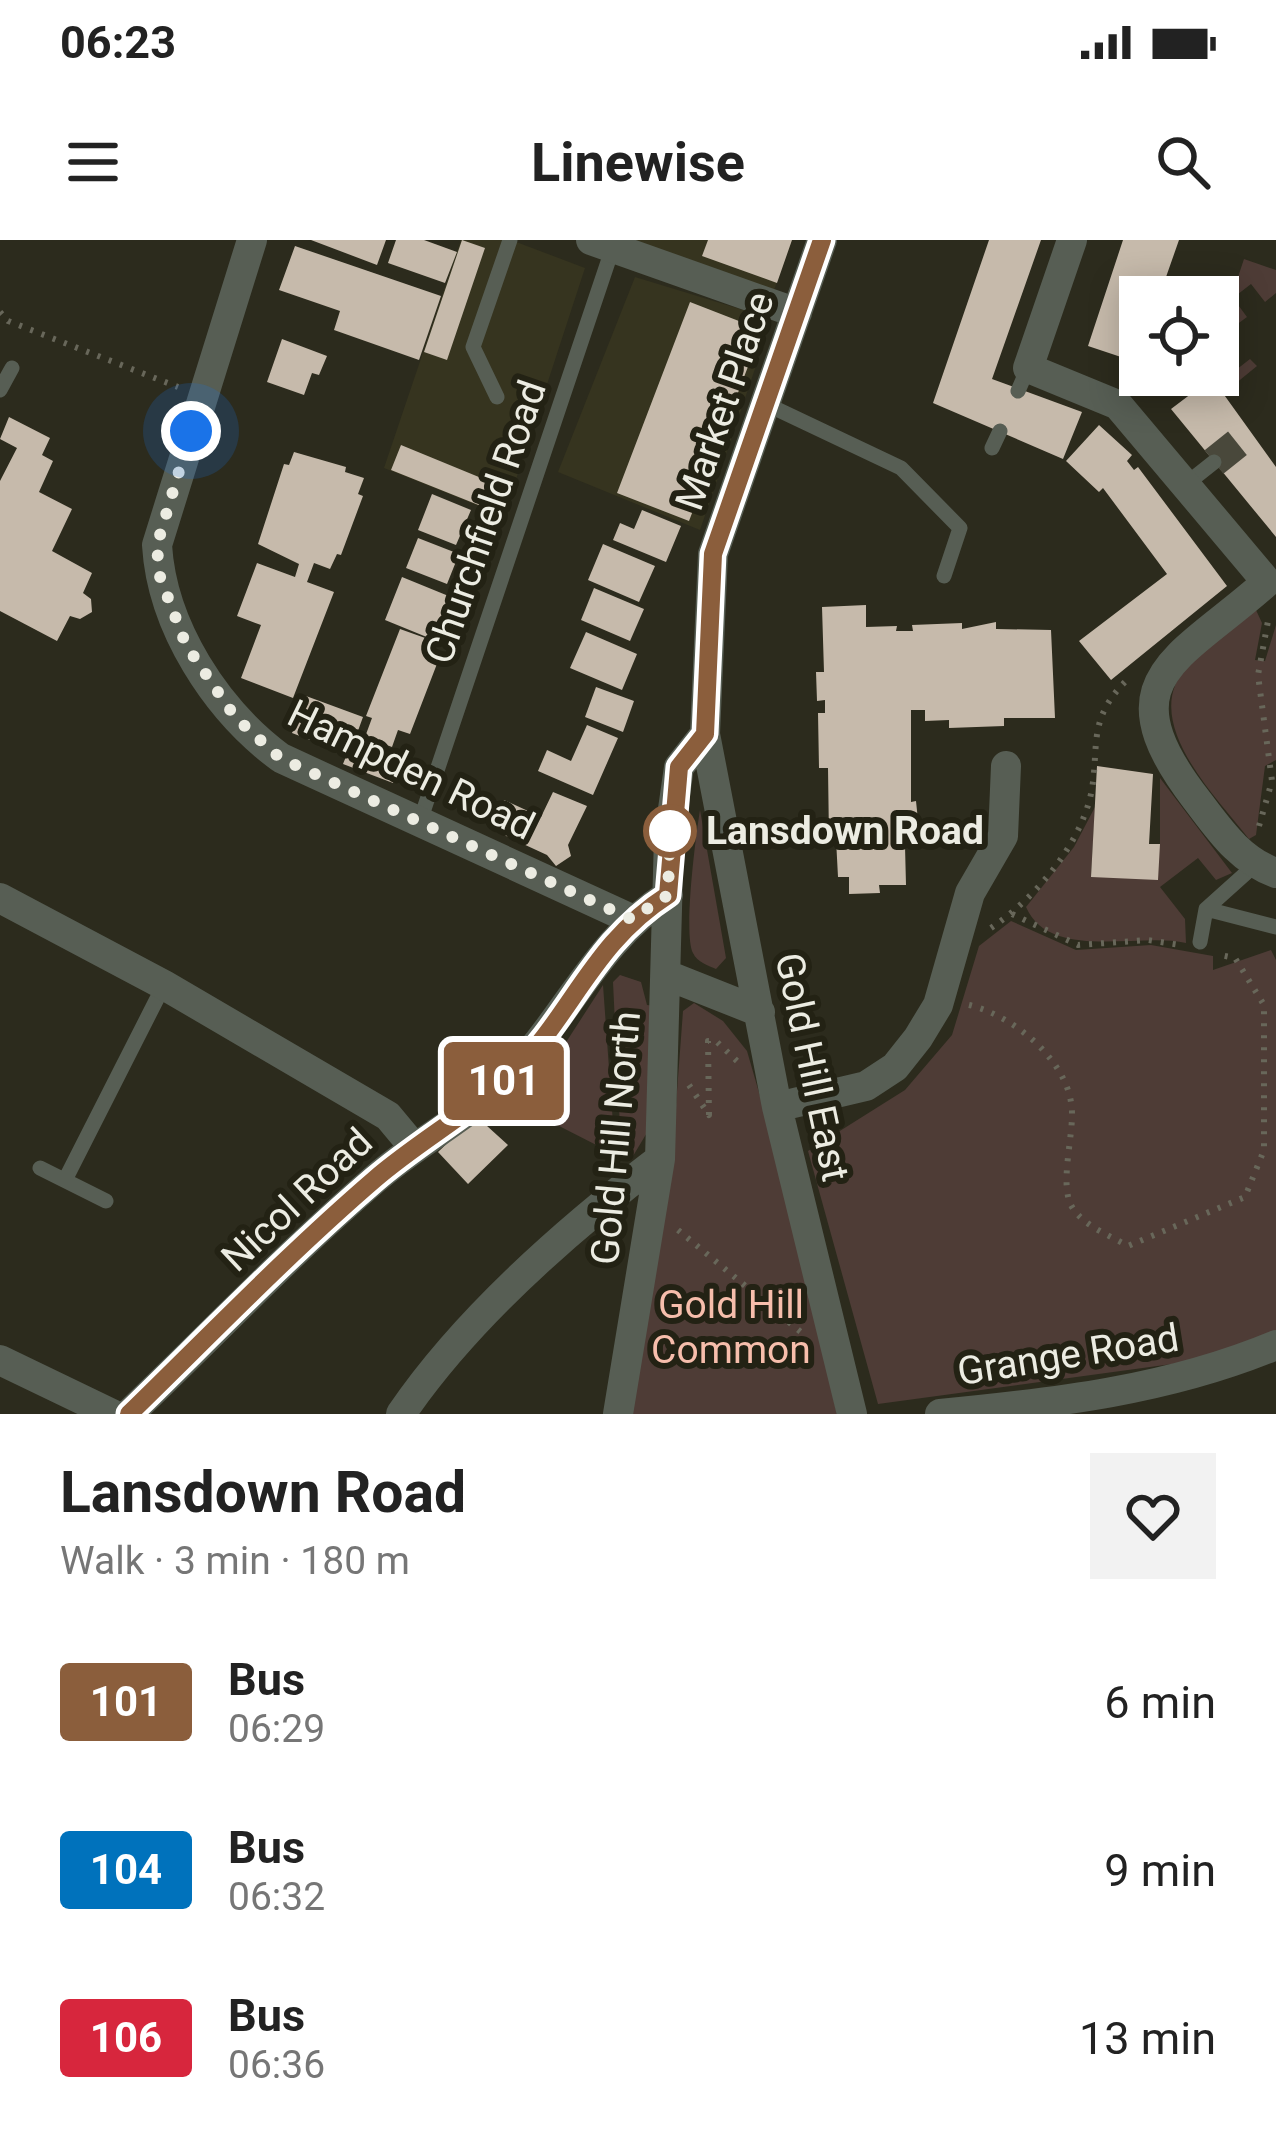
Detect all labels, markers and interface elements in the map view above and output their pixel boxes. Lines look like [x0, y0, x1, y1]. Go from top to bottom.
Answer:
text: 06:23 [60, 16, 176, 69]
icon: menu [60, 129, 126, 195]
icon: search [1150, 129, 1216, 195]
text: Linewise [531, 131, 745, 194]
map controls [1119, 276, 1239, 396]
button: locate [1119, 276, 1239, 396]
street label: Market Place [666, 286, 784, 516]
street label: Churchfield Road [416, 375, 556, 669]
your location [161, 401, 221, 461]
street label: Hampden Road [280, 690, 542, 850]
marker: Lansdown Road [645, 806, 695, 856]
place label: Lansdown Road [706, 808, 984, 854]
street label: Gold Hill East [765, 949, 859, 1185]
street label: Gold Hill North [582, 1009, 650, 1267]
line badge: 101 [435, 1042, 573, 1120]
text: 101 [468, 1056, 540, 1105]
street label: Nicol Road [212, 1119, 382, 1281]
park label: Gold Hill Common [651, 1282, 811, 1373]
street label: Grange Road [954, 1315, 1182, 1395]
button: heart [1090, 1453, 1216, 1579]
text: Lansdown Road [60, 1459, 466, 1526]
text: Walk · 3 min · 180 m [60, 1538, 410, 1584]
text: Bus [228, 1653, 305, 1706]
text: 6 min [1104, 1676, 1216, 1729]
text: 101 [90, 1677, 162, 1726]
text: 06:29 [228, 1706, 325, 1752]
text: Bus [228, 1821, 305, 1874]
text: 9 min [1104, 1844, 1216, 1897]
text: 104 [90, 1845, 162, 1894]
text: 06:32 [228, 1874, 325, 1920]
text: Bus [228, 1989, 305, 2042]
text: 13 min [1079, 2012, 1216, 2065]
text: 106 [90, 2013, 162, 2062]
text: 06:36 [228, 2042, 325, 2088]

